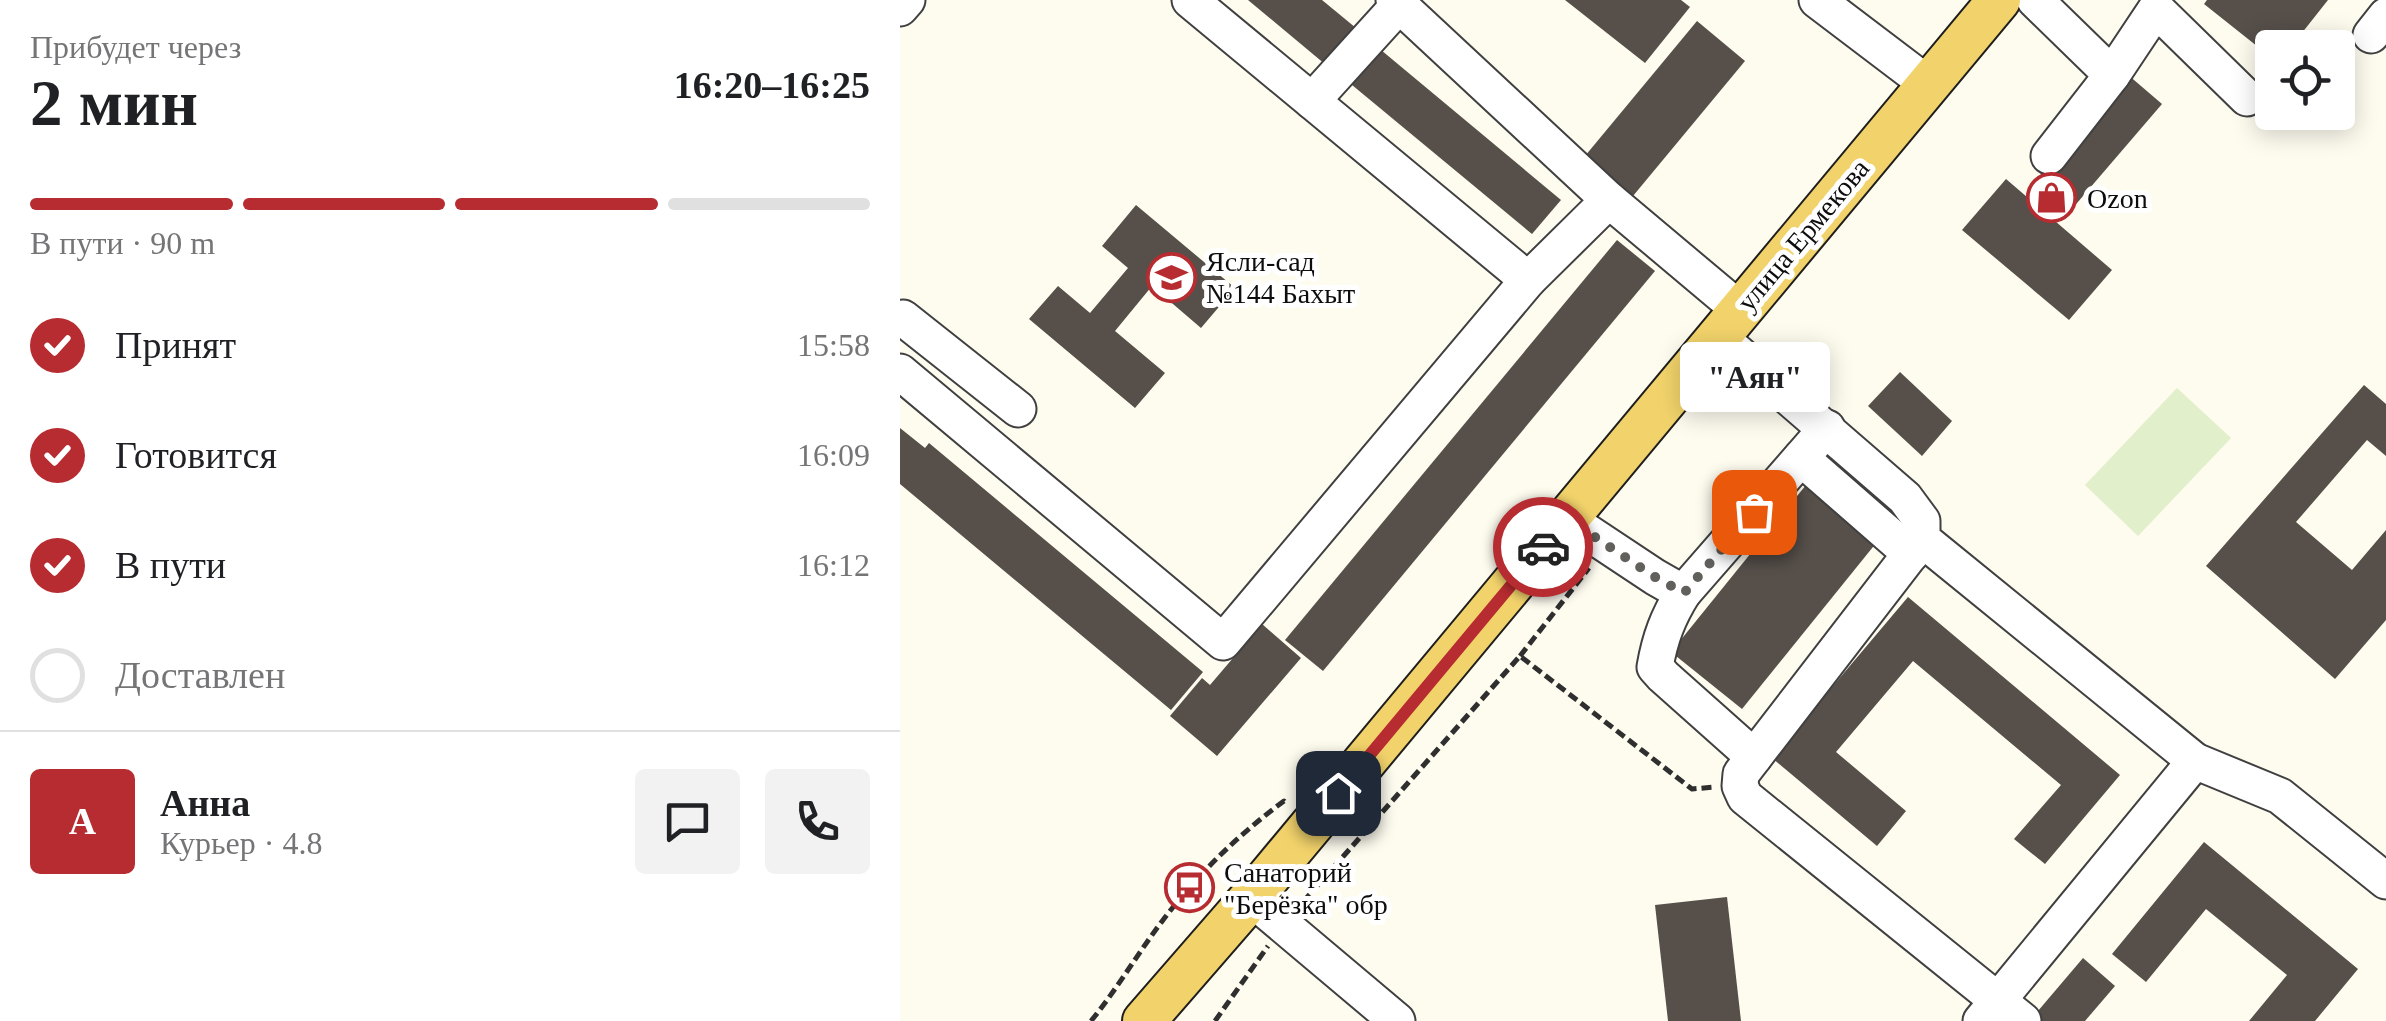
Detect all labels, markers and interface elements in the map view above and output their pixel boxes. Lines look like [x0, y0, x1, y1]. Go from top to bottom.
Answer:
text: Прибудет через [30, 29, 241, 65]
map controls [2255, 30, 2355, 130]
button: locate [2255, 30, 2355, 130]
text: 16:20–16:25 [674, 64, 870, 106]
text: 2 мин [30, 67, 198, 139]
street label: улица Ермекова [1731, 152, 1876, 317]
shop icon: Ozon [2026, 172, 2078, 224]
place label: Ozon [2087, 183, 2148, 214]
text: В пути · 90 m [30, 225, 215, 261]
place label: Ясли-сад №144 Бахыт [1206, 246, 1355, 309]
school or university icon: Ясли-сад №144 Бахыт [1145, 251, 1197, 303]
icon: check [30, 318, 85, 373]
text: Принят [115, 324, 236, 366]
text: 15:58 [797, 327, 870, 363]
callout: "Аян" [1679, 342, 1829, 412]
text: "Аян" [1708, 359, 1802, 395]
icon: check [30, 428, 85, 483]
text: Готовится [115, 434, 277, 476]
text: 16:09 [797, 437, 870, 473]
pin [1712, 470, 1797, 555]
icon: bag [1727, 485, 1782, 540]
courier [1493, 497, 1593, 597]
icon: car [1516, 520, 1571, 575]
icon: check [30, 538, 85, 593]
text: В пути [115, 544, 226, 586]
text: 16:12 [797, 547, 870, 583]
text: Доставлен [115, 654, 285, 696]
pin [1296, 751, 1381, 836]
icon: home [1311, 766, 1366, 821]
button: chat [635, 769, 740, 874]
button: phone [765, 769, 870, 874]
text: Анна [160, 782, 250, 824]
text: А [69, 800, 96, 842]
text: Курьер · 4.8 [160, 825, 322, 861]
place label: Санаторий "Берёзка" обр [1224, 857, 1388, 920]
bus stop icon: Санаторий "Берёзка" обр [1163, 862, 1215, 914]

